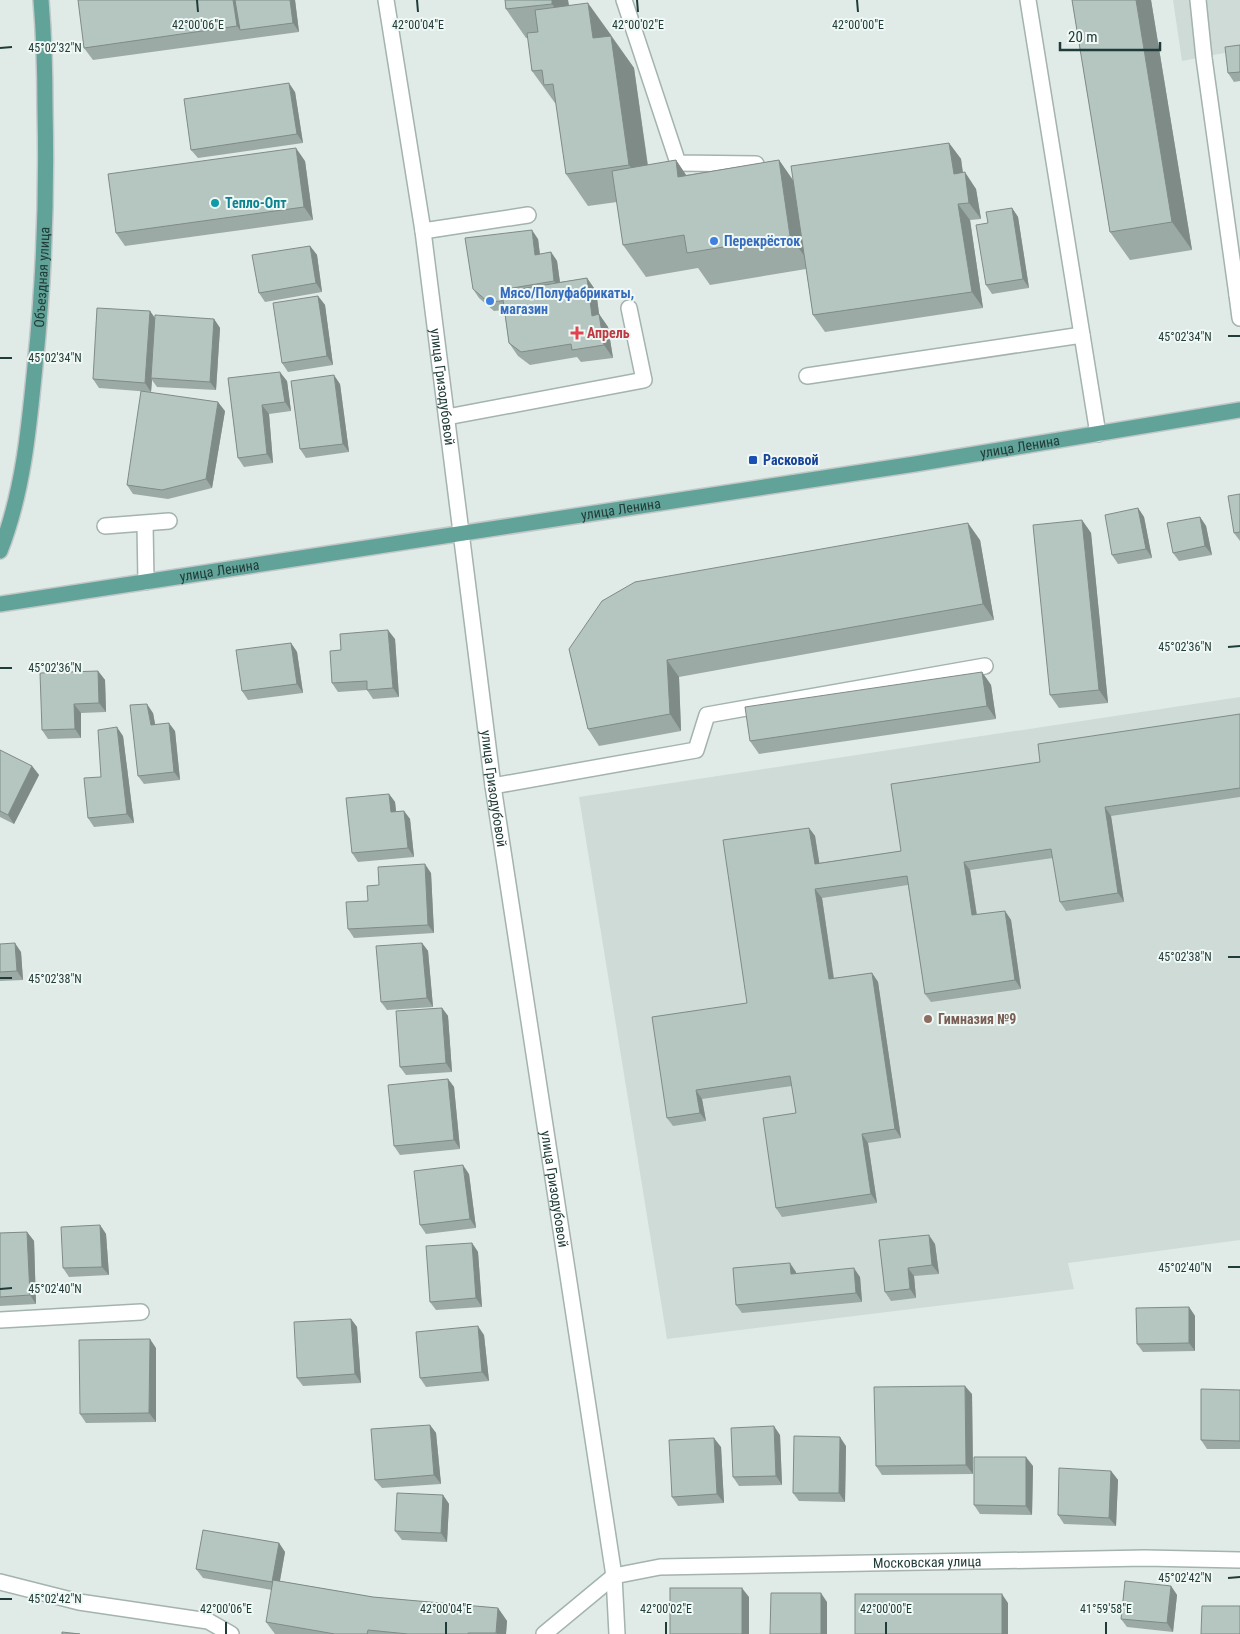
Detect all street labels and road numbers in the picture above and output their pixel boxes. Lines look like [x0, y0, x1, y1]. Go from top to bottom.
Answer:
street label: Объездная улица [31, 227, 53, 328]
street label: улица Гризодубовой [427, 327, 458, 446]
street label: улица Ленина [979, 432, 1061, 461]
street label: улица Ленина [580, 495, 662, 523]
street label: улица Ленина [178, 556, 260, 584]
street label: улица Гризодубовой [478, 729, 510, 848]
street label: улица Гризодубовой [538, 1129, 572, 1248]
street label: Московская улица [873, 1553, 982, 1571]

